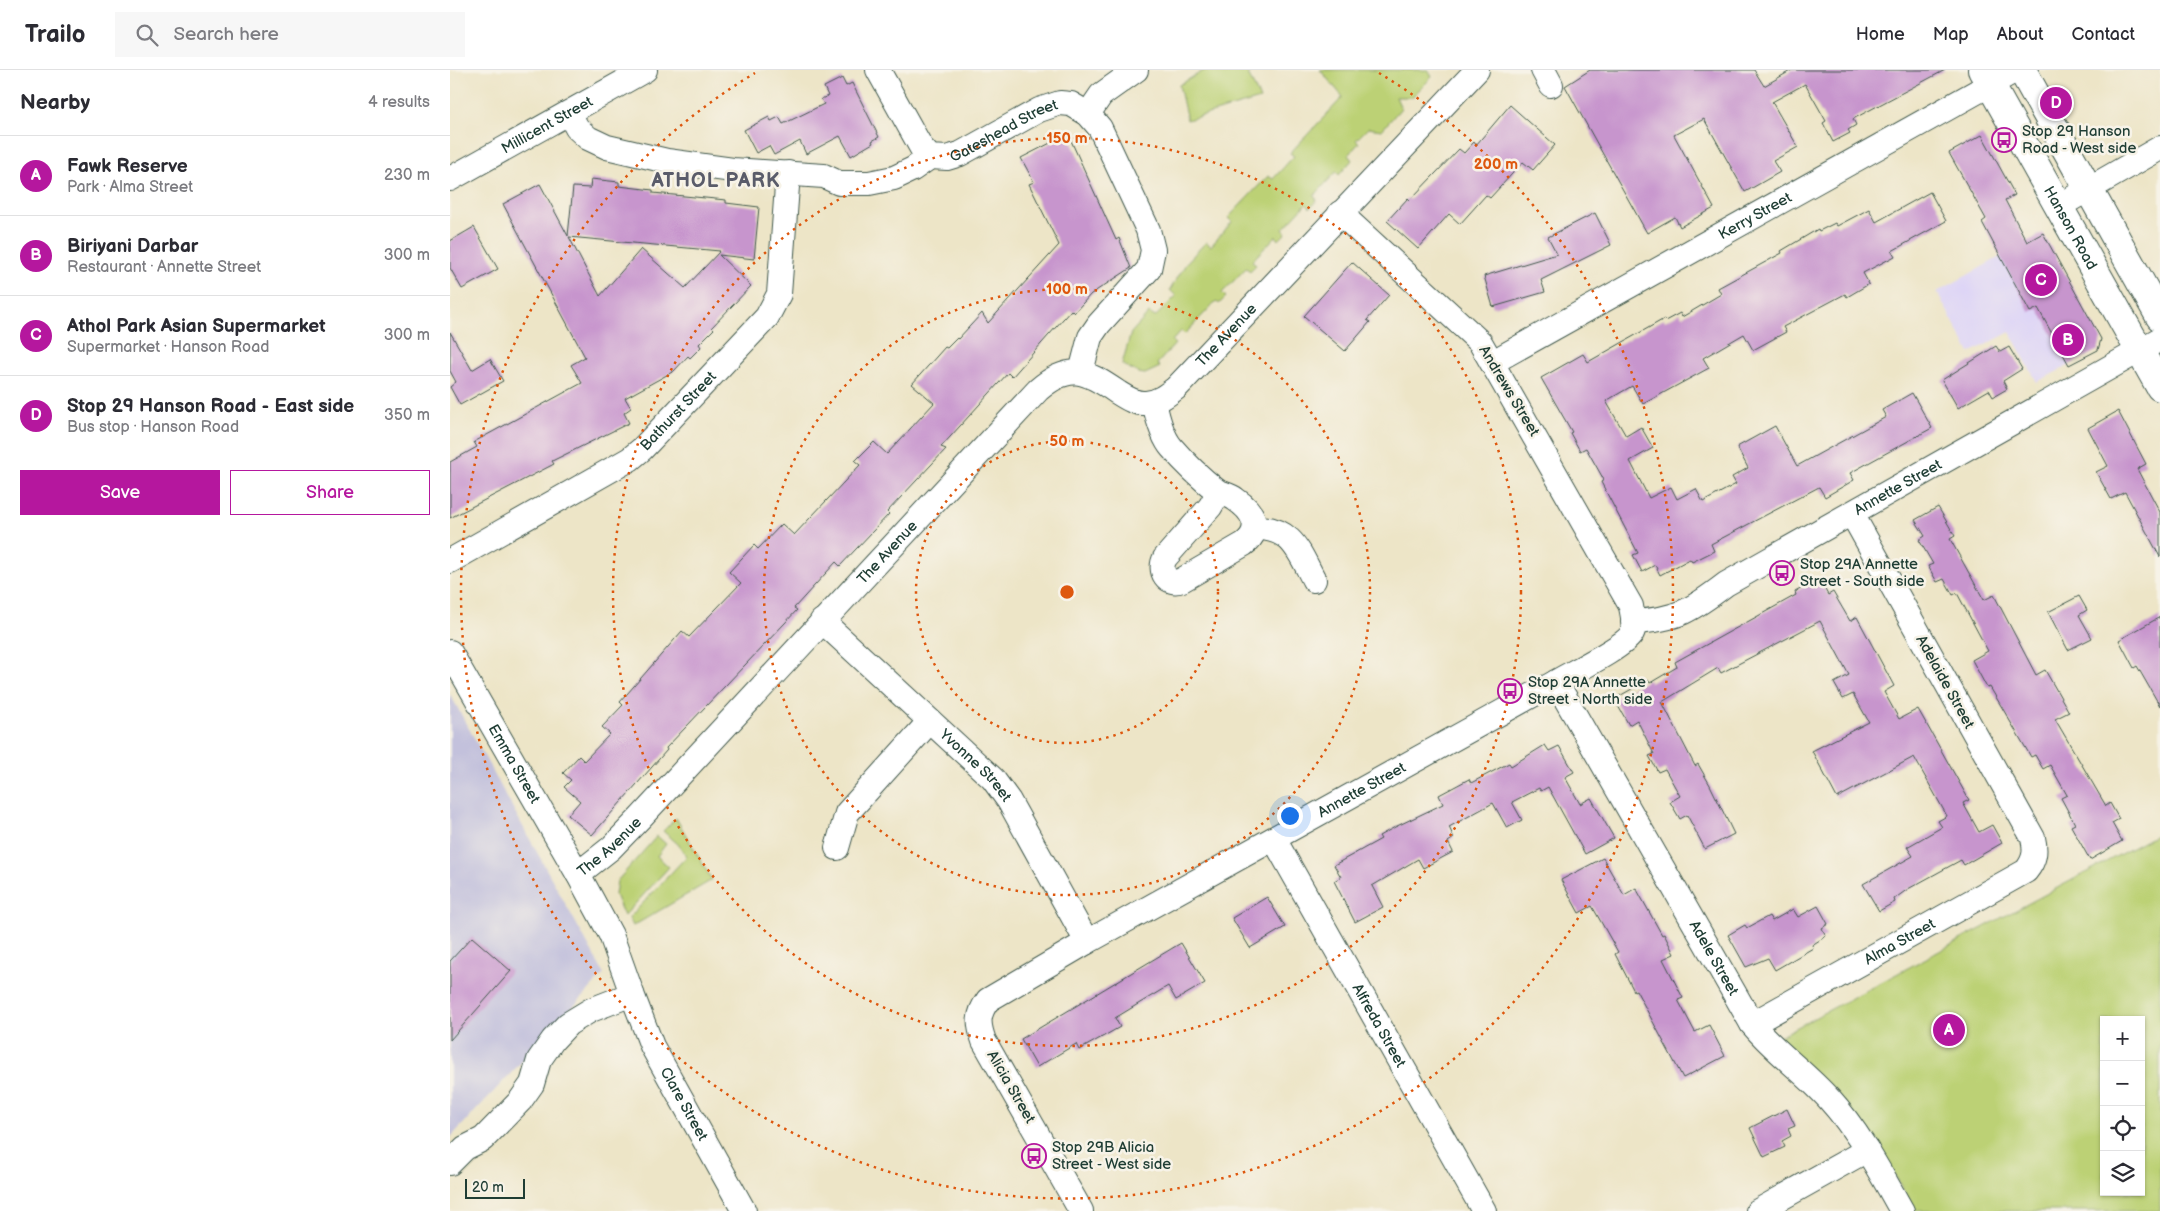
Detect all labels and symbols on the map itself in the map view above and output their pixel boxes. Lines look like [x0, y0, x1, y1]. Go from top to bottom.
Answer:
pin: D [2040, 84, 2072, 122]
street label: Millicent Street [498, 92, 596, 158]
street label: Gateshead Street [948, 95, 1060, 166]
place label: Stop 29 Hanson Road - West side [2022, 122, 2136, 158]
bus stop icon: Stop 29 Hanson Road - West side [1991, 127, 2017, 153]
text: 150 m [1046, 129, 1088, 148]
text: 200 m [1474, 155, 1518, 174]
district label: ATHOL PARK [650, 169, 781, 193]
street label: Hanson Road [2040, 183, 2102, 273]
street label: Kerry Street [1715, 188, 1795, 244]
pin: C [2025, 261, 2057, 299]
text: 100 m [1046, 280, 1088, 299]
street label: The Avenue [1192, 299, 1261, 371]
pin: B [2052, 321, 2084, 359]
street label: Andrews Street [1474, 342, 1544, 440]
street label: Bathurst Street [636, 367, 720, 455]
text: 50 m [1050, 432, 1085, 451]
street label: Annette Street [1851, 455, 1945, 519]
street label: The Avenue [853, 516, 921, 588]
place label: Stop 29A Annette Street - South side [1800, 555, 1925, 591]
bus stop icon: Stop 29A Annette Street - South side [1769, 560, 1795, 586]
centre of rings [1058, 583, 1076, 601]
street label: Adelaide Street [1911, 632, 1979, 732]
place label: Stop 29A Annette Street - North side [1528, 673, 1652, 709]
bus stop icon: Stop 29A Annette Street - North side [1497, 678, 1523, 704]
street label: Emma Street [484, 721, 545, 807]
street label: Yvonne Street [935, 724, 1016, 806]
street label: Annette Street [1314, 758, 1409, 822]
your location [1277, 803, 1303, 829]
street label: The Avenue [573, 813, 645, 881]
street label: Alma Street [1861, 914, 1939, 969]
street label: Adele Street [1685, 917, 1743, 999]
street label: Alfreda Street [1348, 980, 1411, 1071]
pin: A [1933, 1011, 1965, 1049]
street label: Alicia Street [983, 1047, 1040, 1127]
street label: Clare Street [656, 1064, 713, 1144]
place label: Stop 29B Alicia Street - West side [1052, 1138, 1171, 1174]
bus stop icon: Stop 29B Alicia Street - West side [1021, 1143, 1047, 1169]
scale bar [465, 1176, 525, 1199]

